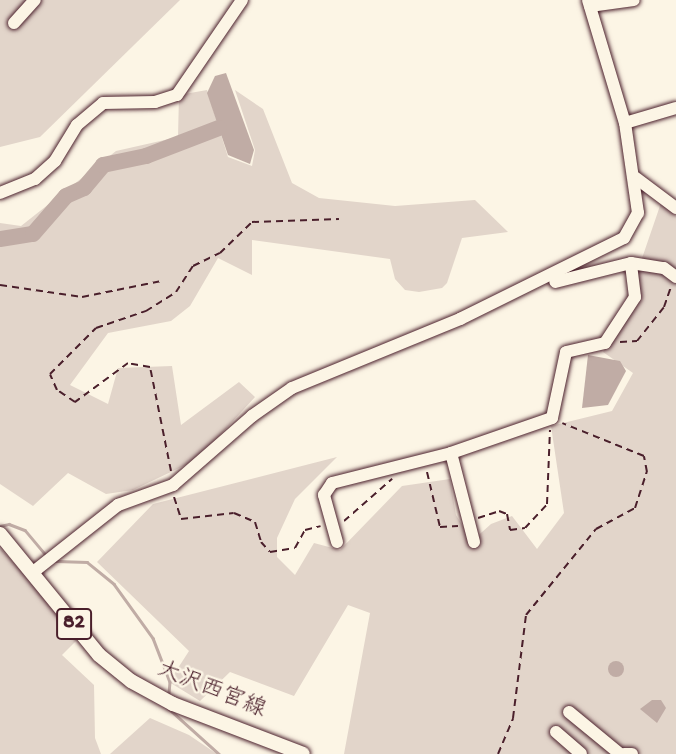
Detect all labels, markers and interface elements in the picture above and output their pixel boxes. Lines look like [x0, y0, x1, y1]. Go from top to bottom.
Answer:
road number: 82 [55, 606, 93, 642]
street label: 大沢西宮線 [153, 657, 269, 725]

